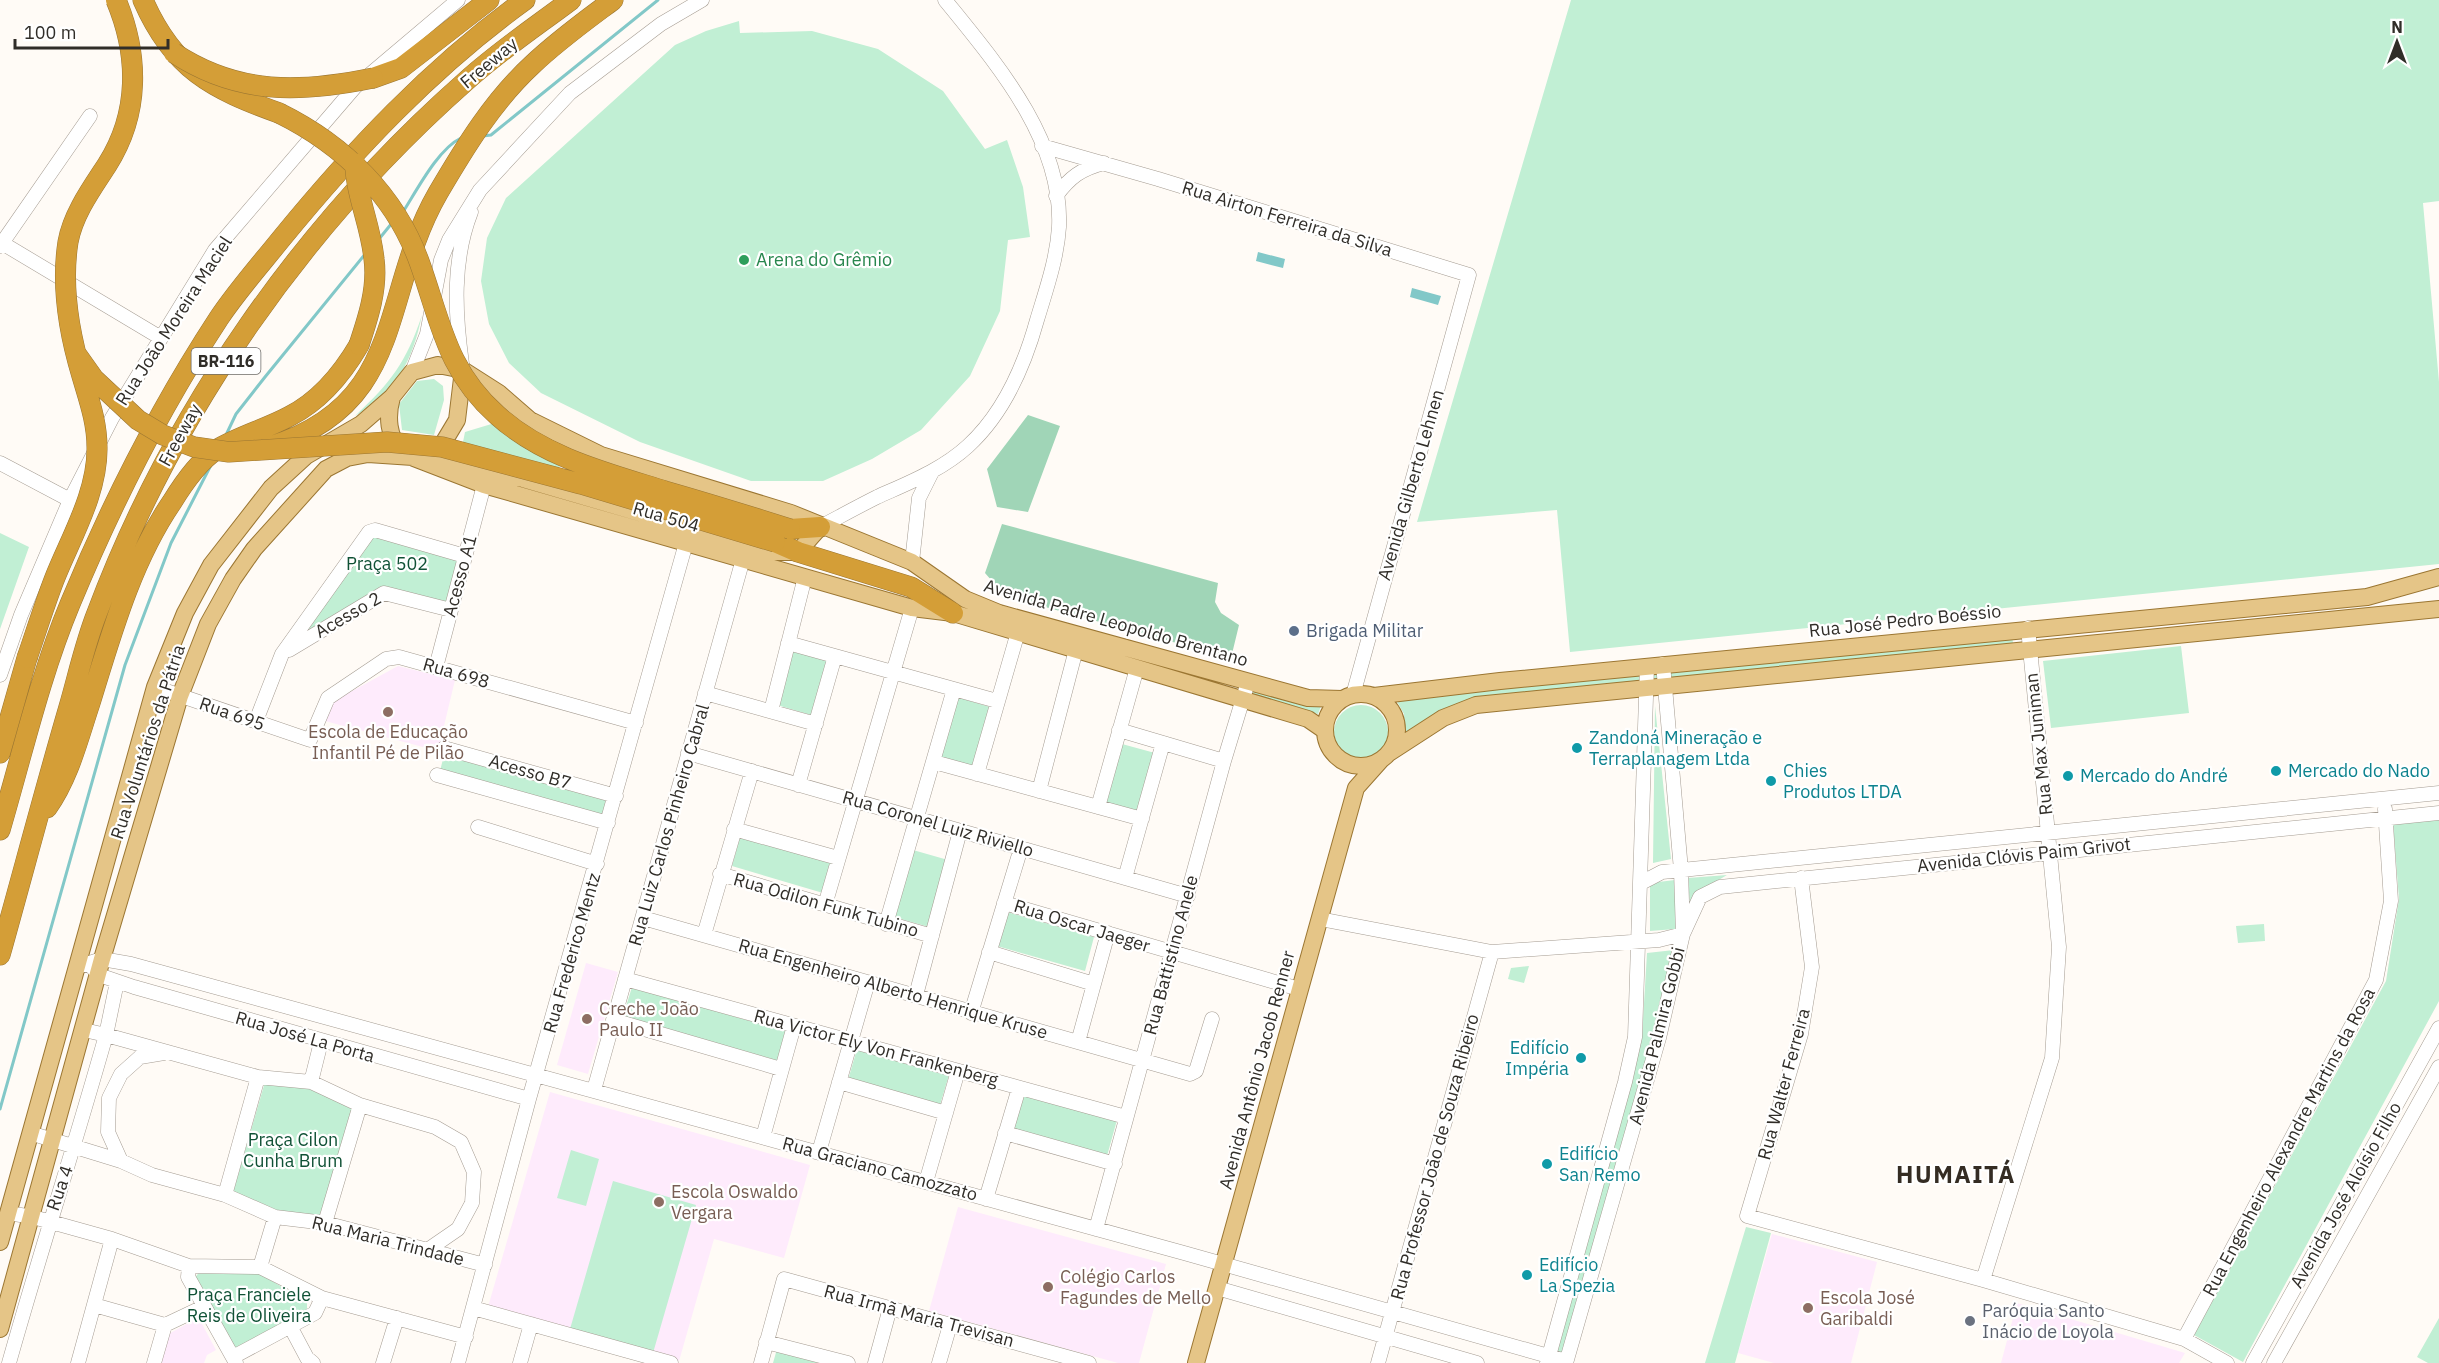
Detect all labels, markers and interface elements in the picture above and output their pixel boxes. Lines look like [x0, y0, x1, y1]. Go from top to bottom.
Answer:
scale bar [15, 12, 168, 50]
north arrow [2367, 12, 2427, 72]
text: N [2391, 17, 2403, 37]
text: 100 m [24, 21, 76, 44]
street label: Freeway [455, 32, 522, 93]
street label: Rua Airton Ferreira da Silva [1179, 176, 1395, 262]
street label: Rua João Moreira Maciel [110, 232, 237, 410]
place label: Arena do Grêmio [756, 248, 892, 271]
marker: Arena do Grêmio [737, 253, 751, 267]
road number: BR-116 [192, 348, 260, 374]
street label: Avenida Gilberto Lehnen [1372, 387, 1449, 583]
street label: Freeway [153, 399, 206, 470]
street label: Rua 504 [630, 496, 702, 537]
street label: Acesso A1 [437, 532, 482, 620]
park label: Praça 502 [346, 552, 428, 575]
street label: Avenida Padre Leopoldo Brentano [981, 574, 1251, 671]
street label: Acesso 2 [310, 586, 385, 643]
street label: Rua José Pedro Boéssio [1808, 599, 2002, 642]
place label: Brigada Militar [1306, 619, 1424, 642]
marker: Brigada Militar [1287, 624, 1301, 638]
street label: Rua Voluntários da Pátria [105, 641, 190, 842]
street label: Rua 698 [420, 652, 492, 693]
street label: Rua Max Juniman [2020, 672, 2057, 816]
street label: Rua 695 [196, 692, 268, 735]
street label: Rua Luiz Carlos Pinheiro Cabral [623, 701, 714, 948]
marker: Escola de Educação Infantil Pé de Pilão [381, 705, 395, 719]
place label: Escola de Educação Infantil Pé de Pilão [308, 720, 468, 764]
place label: Zandoná Mineração e Terraplanagem Ltda [1589, 726, 1762, 770]
marker: Zandoná Mineração e Terraplanagem Ltda [1570, 741, 1584, 755]
street label: Acesso B7 [486, 749, 574, 794]
place label: Chies Produtos LTDA [1783, 759, 1902, 803]
place label: Mercado do Nado [2288, 759, 2430, 782]
place label: Mercado do André [2080, 764, 2228, 787]
marker: Mercado do Nado [2269, 764, 2283, 778]
marker: Mercado do André [2061, 769, 2075, 783]
marker: Chies Produtos LTDA [1764, 774, 1778, 788]
street label: Rua Coronel Luiz Riviello [840, 785, 1036, 862]
street label: Avenida Clóvis Paim Grivot [1916, 832, 2132, 877]
street label: Rua Odilon Funk Tubino [731, 867, 921, 942]
street label: Rua Frederico Mentz [538, 870, 605, 1036]
street label: Rua Battistino Anele [1138, 872, 1203, 1037]
street label: Rua Oscar Jaeger [1011, 894, 1153, 957]
street label: Rua Engenheiro Alberto Henrique Kruse [736, 933, 1051, 1044]
street label: Avenida Palmira Gobbi [1623, 945, 1690, 1127]
street label: Avenida Antônio Jacob Renner [1214, 947, 1300, 1192]
street label: Rua Engenheiro Alexandre Martins da Rosa [2197, 983, 2380, 1300]
place label: Creche João Paulo II [599, 997, 699, 1041]
street label: Rua Victor Ely Von Frankenberg [751, 1004, 1001, 1091]
street label: Rua Walter Ferreira [1752, 1005, 1815, 1162]
street label: Rua José La Porta [233, 1006, 378, 1068]
street label: Rua Professor João de Souza Ribeiro [1385, 1011, 1484, 1302]
marker: Creche João Paulo II [580, 1012, 594, 1026]
place label: Edifício Impéria [1505, 1036, 1569, 1080]
marker: Edifício Impéria [1574, 1051, 1588, 1065]
street label: Avenida José Aloísio Filho [2285, 1098, 2406, 1292]
park label: Praça Cilon Cunha Brum [243, 1128, 343, 1172]
street label: Rua Graciano Camozzato [780, 1131, 980, 1206]
place label: Edifício San Remo [1559, 1142, 1640, 1186]
marker: Edifício San Remo [1540, 1157, 1554, 1171]
district label: HUMAITÁ [1896, 1158, 2016, 1190]
street label: Rua 4 [41, 1162, 78, 1214]
place label: Escola Oswaldo Vergara [671, 1180, 798, 1224]
marker: Escola Oswaldo Vergara [652, 1195, 666, 1209]
street label: Rua Maria Trindade [310, 1210, 467, 1271]
place label: Edifício La Spezia [1539, 1253, 1615, 1297]
place label: Colégio Carlos Fagundes de Mello [1060, 1265, 1211, 1309]
marker: Edifício La Spezia [1520, 1268, 1534, 1282]
street label: Rua Irmã Maria Trevisan [822, 1279, 1017, 1352]
marker: Colégio Carlos Fagundes de Mello [1041, 1280, 1055, 1294]
park label: Praça Franciele Reis de Oliveira [187, 1283, 312, 1327]
place label: Escola José Garibaldi [1820, 1286, 1915, 1330]
place label: Paróquia Santo Inácio de Loyola [1982, 1299, 2114, 1343]
marker: Escola José Garibaldi [1801, 1301, 1815, 1315]
marker: Paróquia Santo Inácio de Loyola [1963, 1314, 1977, 1328]

